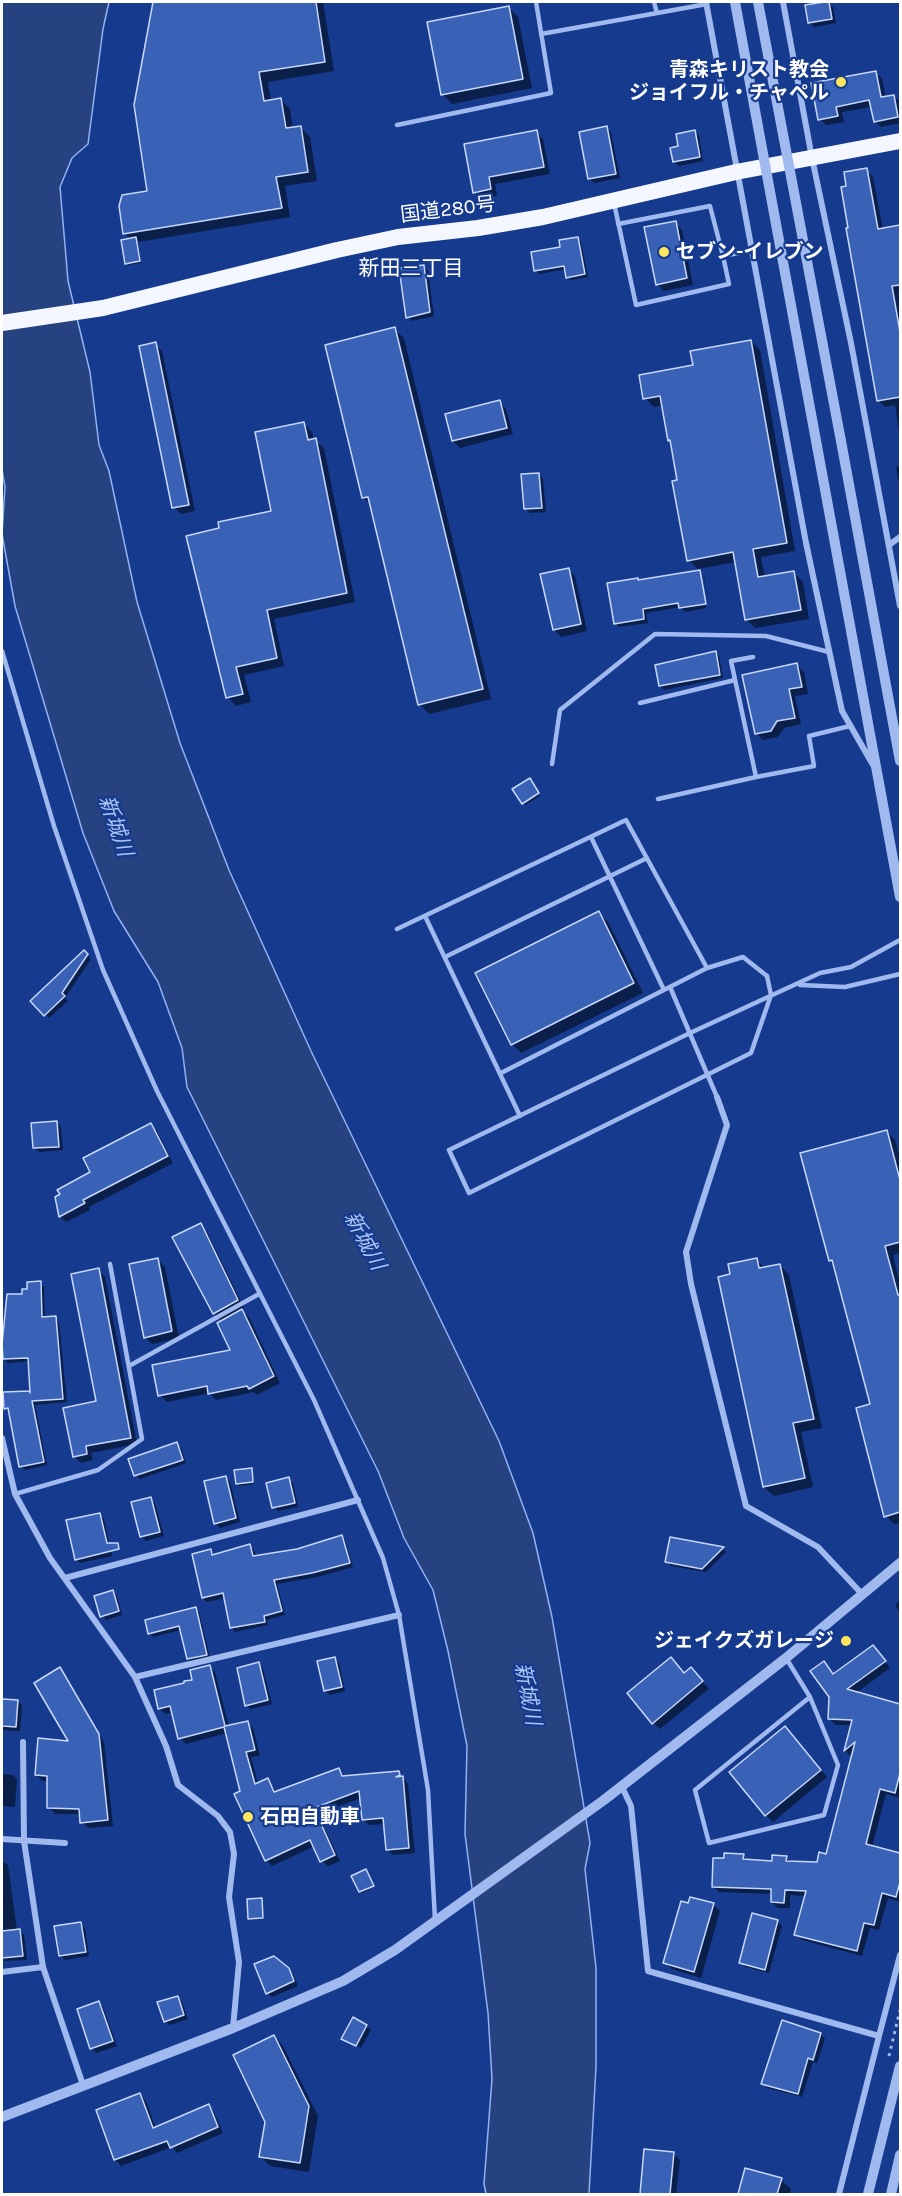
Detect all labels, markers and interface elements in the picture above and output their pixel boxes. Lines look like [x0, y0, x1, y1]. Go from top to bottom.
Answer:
place label: 青森キリスト教会 ジョイフル・チャペル [629, 58, 829, 105]
marker: 青森キリスト教会 ジョイフル・チャペル [834, 75, 848, 89]
street label: 国道280号 [399, 192, 497, 228]
place label: セブン-イレブン [676, 240, 823, 264]
marker: セブン-イレブン [657, 245, 671, 259]
district label: 新田三丁目 [359, 256, 463, 282]
water label: 新城川 [93, 792, 137, 860]
water label: 新城川 [338, 1207, 390, 1275]
place label: ジェイクズガレージ [654, 1629, 834, 1653]
marker: ジェイクズガレージ [839, 1634, 853, 1648]
water label: 新城川 [509, 1661, 545, 1727]
place label: 石田自動車 [260, 1805, 360, 1829]
marker: 石田自動車 [241, 1810, 255, 1824]

